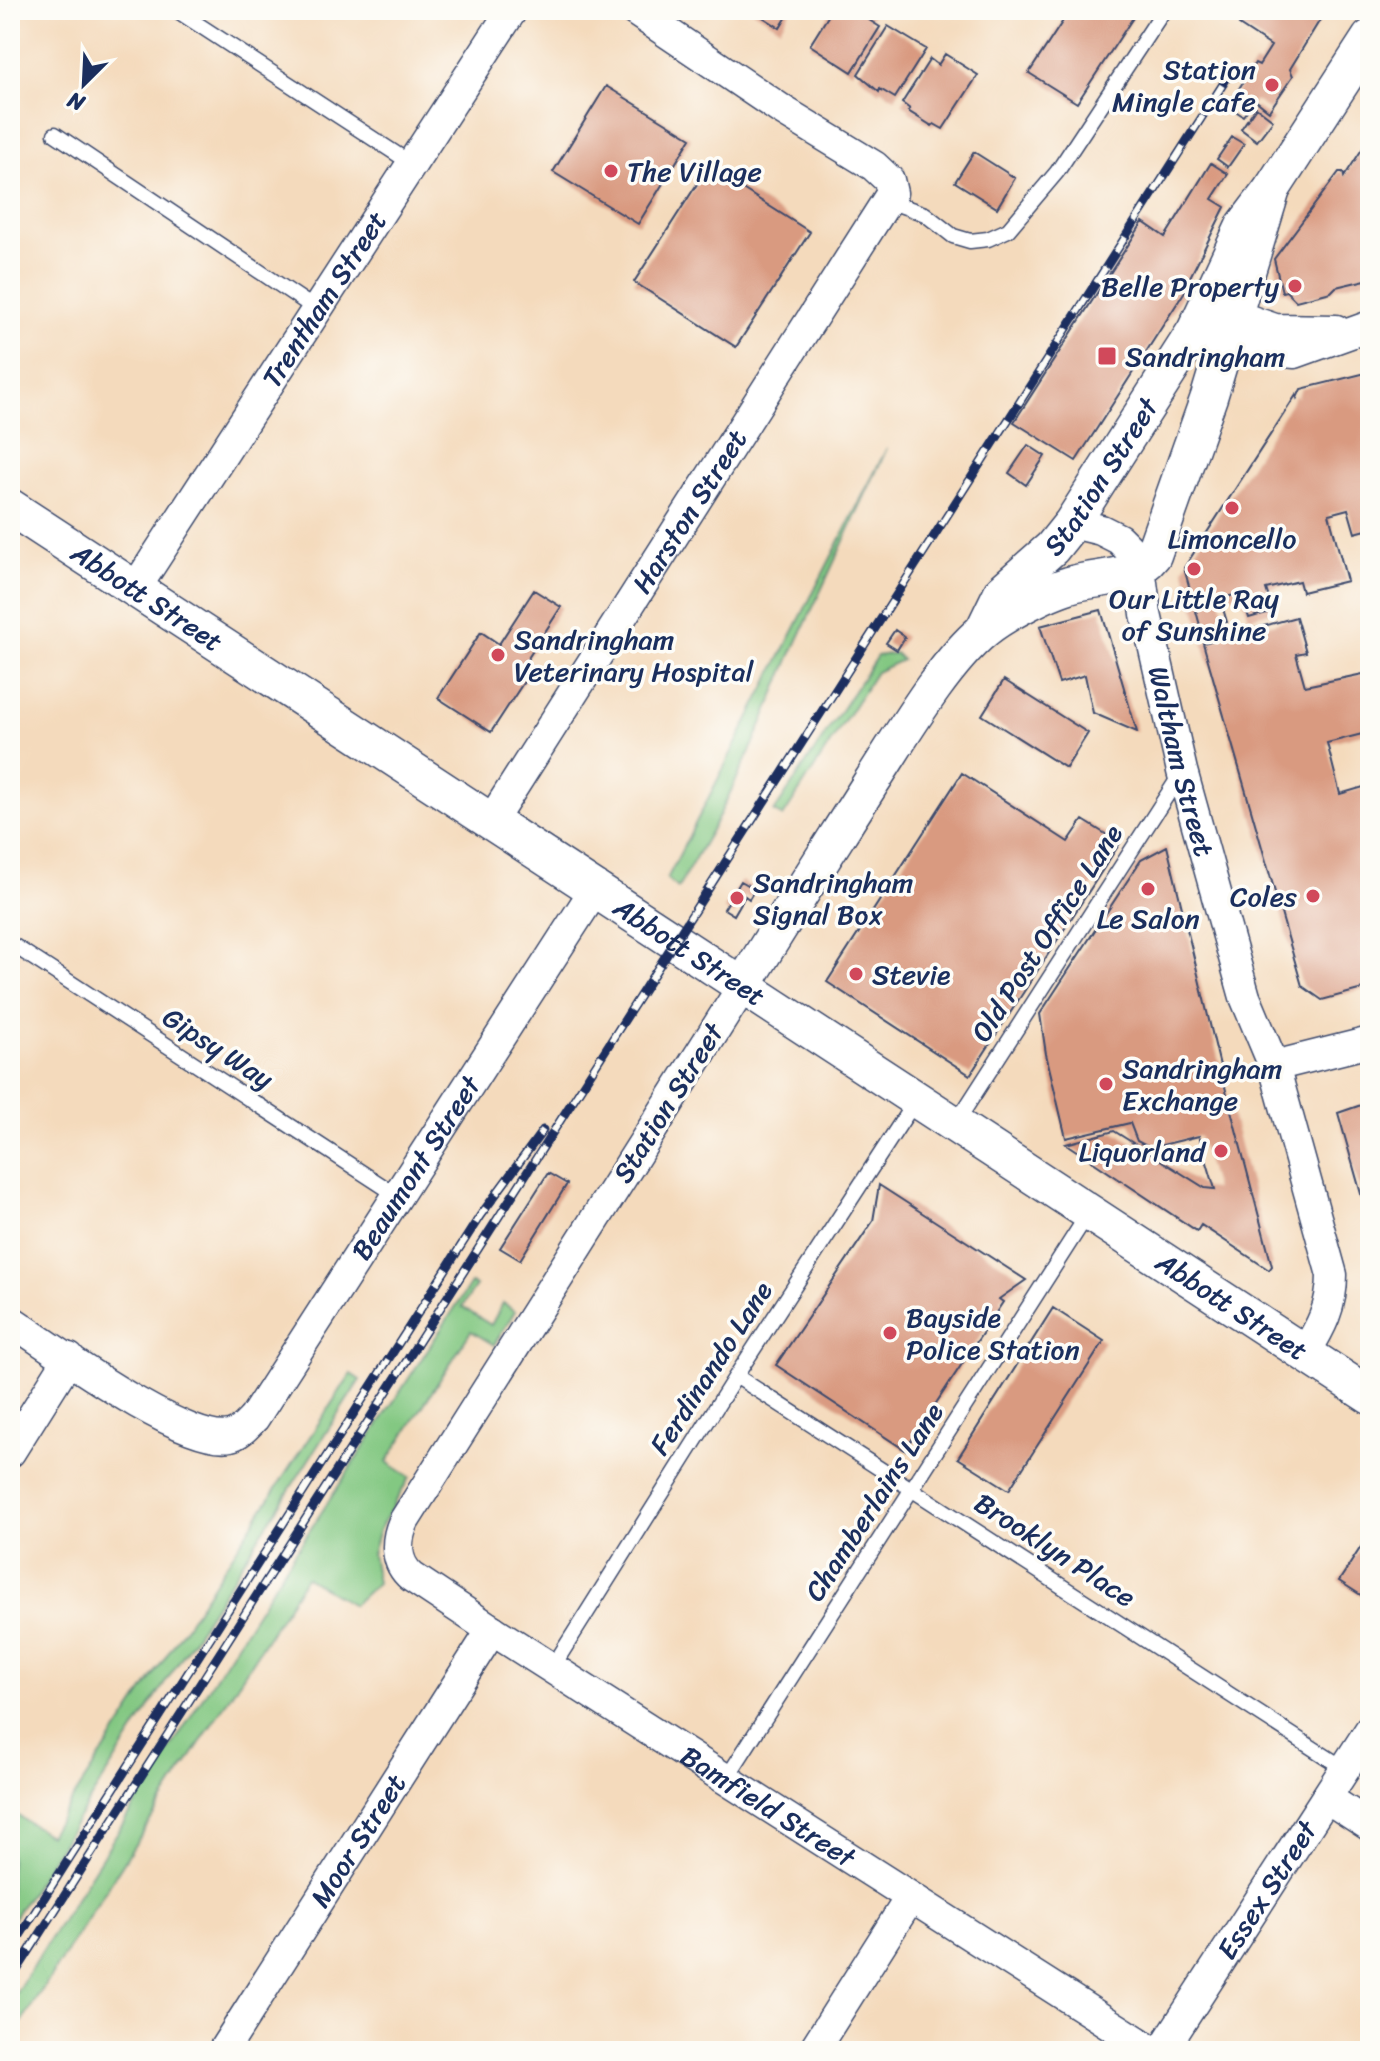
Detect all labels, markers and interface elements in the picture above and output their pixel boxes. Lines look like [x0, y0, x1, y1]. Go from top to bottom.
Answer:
north arrow [44, 44, 124, 124]
place label: Station Mingle cafe [1112, 45, 1256, 126]
marker: Station Mingle cafe [1263, 76, 1281, 94]
text: N [60, 81, 92, 123]
place label: The Village [627, 147, 762, 196]
marker: The Village [602, 162, 620, 180]
street label: Trentham Street [248, 200, 400, 398]
place label: Belle Property [1101, 262, 1279, 311]
marker: Belle Property [1286, 277, 1304, 295]
place label: Sandringham [1125, 332, 1285, 381]
marker: Sandringham [1096, 345, 1118, 367]
street label: Station Street [1030, 386, 1172, 567]
street label: Harston Street [618, 419, 760, 603]
marker: Limoncello [1223, 499, 1241, 517]
place label: Limoncello [1167, 514, 1297, 563]
street label: Abbott Street [60, 528, 233, 665]
marker: Our Little Ray of Sunshine [1185, 560, 1203, 578]
place label: Our Little Ray of Sunshine [1109, 574, 1280, 655]
place label: Sandringham Veterinary Hospital [514, 615, 755, 696]
marker: Sandringham Veterinary Hospital [489, 646, 507, 664]
street label: Waltham Street [1134, 661, 1229, 862]
street label: Old Post Office Lane [958, 814, 1136, 1052]
place label: Sandringham Signal Box [753, 858, 913, 939]
place label: Coles [1230, 872, 1297, 921]
marker: Le Salon [1139, 880, 1157, 898]
street label: Abbott Street [603, 883, 776, 1019]
marker: Coles [1304, 887, 1322, 905]
marker: Sandringham Signal Box [728, 889, 746, 907]
place label: Le Salon [1096, 894, 1200, 943]
place label: Stevie [872, 950, 950, 999]
marker: Stevie [847, 965, 865, 983]
street label: Gipsy Way [152, 993, 284, 1103]
street label: Station Street [599, 1012, 738, 1193]
place label: Sandringham Exchange [1122, 1044, 1282, 1125]
street label: Beaumont Street [337, 1064, 494, 1270]
marker: Sandringham Exchange [1097, 1075, 1115, 1093]
place label: Liquorland [1078, 1127, 1207, 1176]
marker: Liquorland [1212, 1142, 1230, 1160]
street label: Abbott Street [1145, 1237, 1318, 1374]
street label: Ferdinando Lane [636, 1271, 786, 1465]
place label: Bayside Police Station [906, 1293, 1080, 1374]
marker: Bayside Police Station [881, 1324, 899, 1342]
street label: Chamberlains Lane [791, 1393, 957, 1611]
street label: Brooklyn Place [964, 1479, 1146, 1621]
street label: Bamfield Street [671, 1732, 867, 1882]
street label: Moor Street [296, 1763, 419, 1917]
street label: Essex Street [1203, 1809, 1331, 1969]

